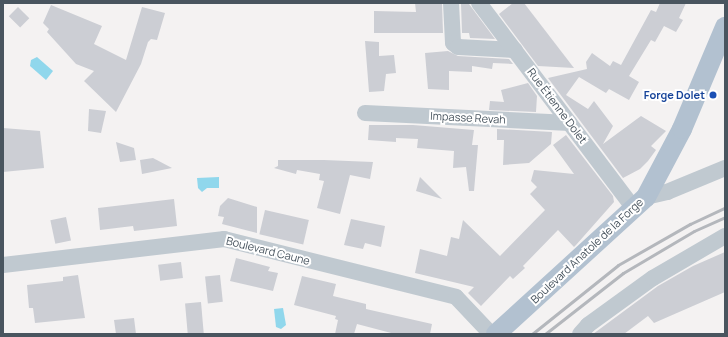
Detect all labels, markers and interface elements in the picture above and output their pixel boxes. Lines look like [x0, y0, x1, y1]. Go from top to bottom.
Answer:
street label: Rue Étienne Dolet [524, 66, 590, 146]
place label: Forge Dolet [644, 88, 705, 102]
marker: Forge Dolet [708, 90, 718, 100]
street label: Impasse Revah [430, 109, 506, 127]
street label: Boulevard Anatole de la Forge [528, 196, 646, 306]
street label: Boulevard Caune [225, 234, 311, 268]

